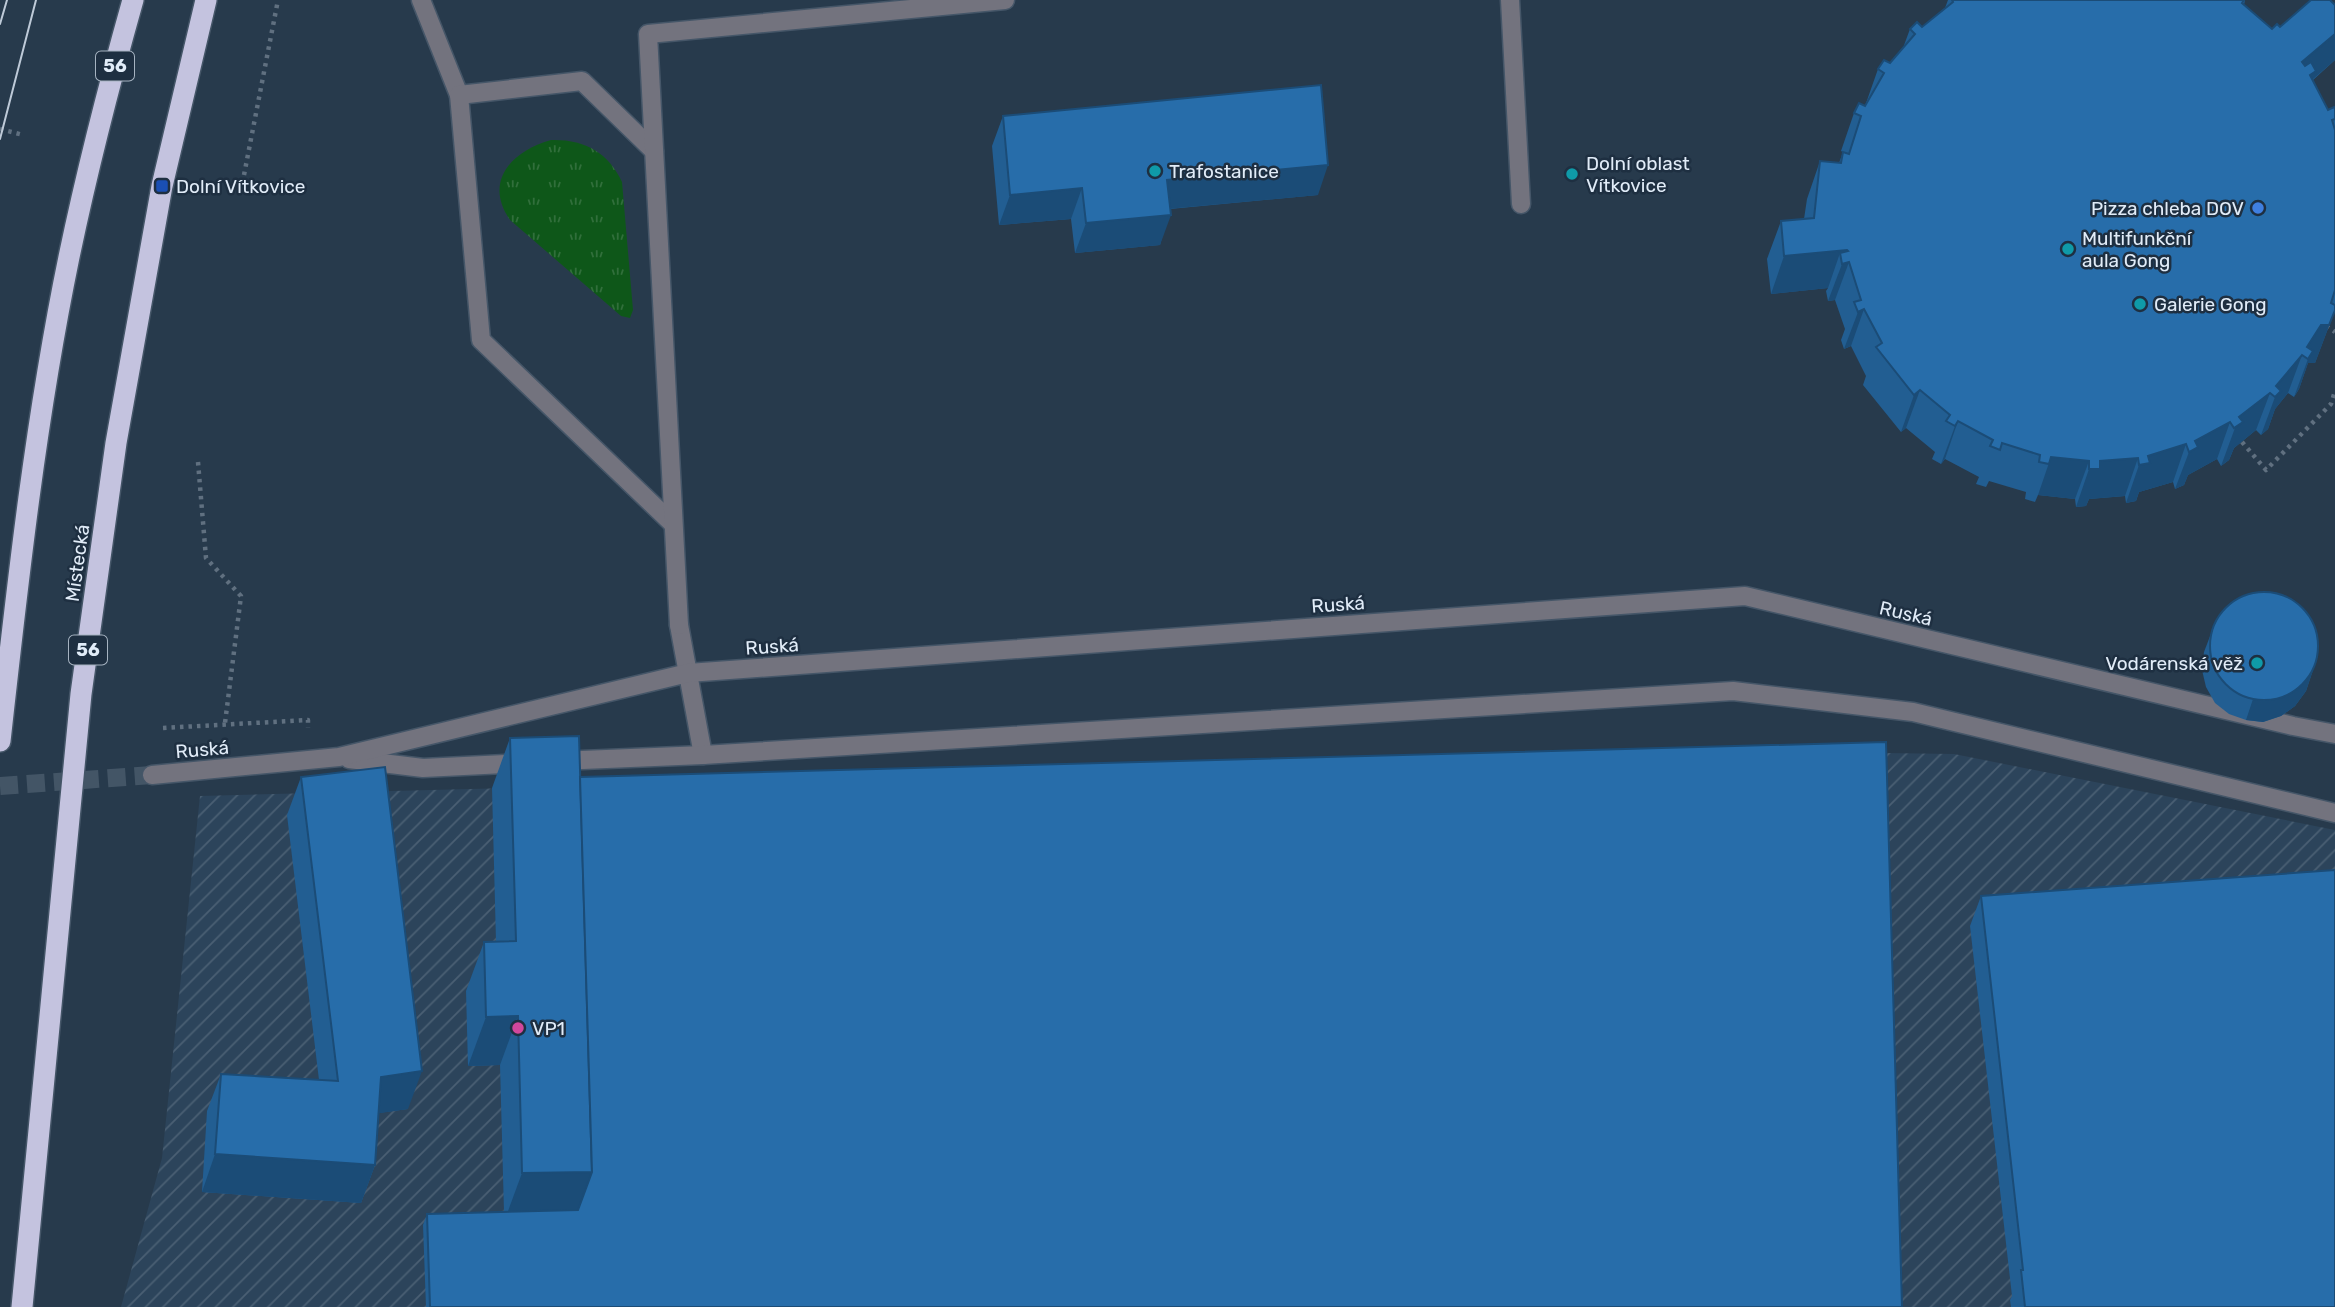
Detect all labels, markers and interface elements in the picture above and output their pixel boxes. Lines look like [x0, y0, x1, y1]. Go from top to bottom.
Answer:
road number: 56 [96, 52, 134, 80]
place label: Dolní oblast Vítkovice [1586, 152, 1690, 197]
place label: Trafostanice [1169, 160, 1279, 183]
marker: Trafostanice [1147, 163, 1163, 179]
marker: Dolní oblast Vítkovice [1564, 166, 1580, 182]
place label: Dolní Vítkovice [176, 175, 305, 198]
marker: Dolní Vítkovice [154, 178, 170, 194]
place label: Pizza chleba DOV [2091, 197, 2244, 220]
marker: Pizza chleba DOV [2250, 200, 2266, 216]
place label: Multifunkční aula Gong [2082, 227, 2193, 272]
marker: Multifunkční aula Gong [2060, 241, 2076, 257]
place label: Galerie Gong [2154, 293, 2267, 316]
marker: Galerie Gong [2132, 296, 2148, 312]
street label: Místecká [61, 523, 94, 603]
street label: Ruská [1310, 591, 1366, 618]
street label: Ruská [1877, 596, 1935, 631]
street label: Ruská [744, 633, 800, 660]
road number: 56 [69, 636, 107, 664]
place label: Vodárenská věž [2105, 652, 2243, 675]
marker: Vodárenská věž [2249, 655, 2265, 671]
street label: Ruská [174, 736, 230, 763]
place label: VP1 [532, 1017, 565, 1040]
marker: VP1 [510, 1020, 526, 1036]

